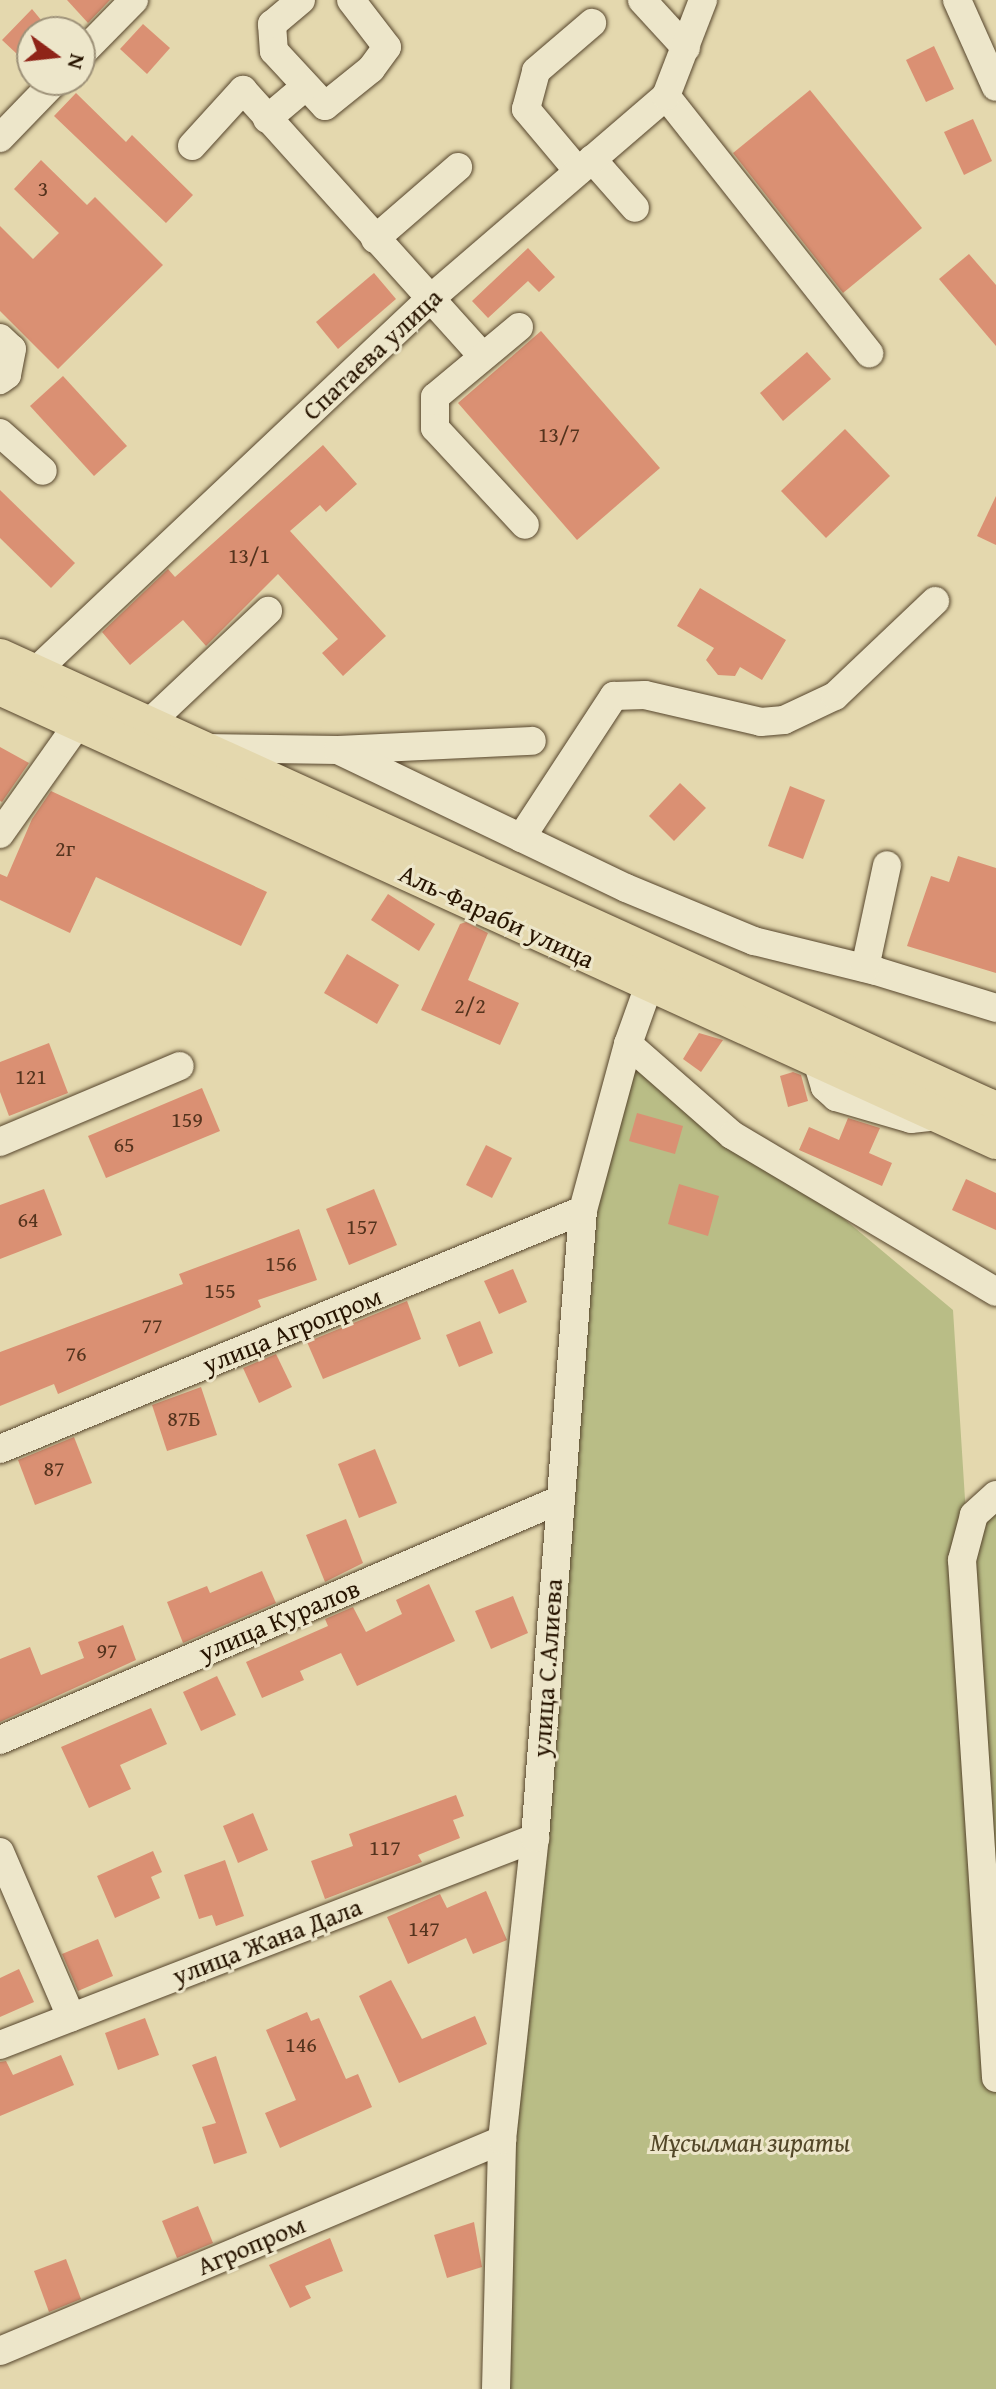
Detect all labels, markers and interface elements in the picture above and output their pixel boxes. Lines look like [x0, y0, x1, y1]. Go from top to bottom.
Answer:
north arrow [16, 16, 96, 96]
text: N [60, 50, 95, 73]
house number: 3 [38, 176, 48, 202]
street label: Спатаева улица [296, 281, 448, 427]
house number: 13/7 [538, 422, 580, 448]
house number: 13/1 [228, 543, 270, 569]
house number: 2г [55, 836, 75, 862]
street label: Аль-Фараби улица [395, 857, 599, 975]
house number: 2/2 [454, 993, 486, 1019]
house number: 121 [15, 1064, 47, 1090]
house number: 159 [171, 1107, 203, 1133]
house number: 65 [113, 1132, 135, 1158]
house number: 64 [17, 1207, 39, 1233]
house number: 157 [346, 1214, 378, 1240]
house number: 156 [265, 1251, 297, 1277]
house number: 155 [204, 1278, 236, 1304]
street label: улица Агропром [198, 1280, 386, 1380]
house number: 77 [141, 1313, 163, 1339]
house number: 76 [65, 1341, 87, 1367]
house number: 87Б [167, 1406, 201, 1432]
house number: 87 [43, 1456, 65, 1482]
street label: улица Куралов [194, 1572, 364, 1668]
street label: улица С.Алиева [525, 1578, 569, 1758]
house number: 97 [96, 1638, 118, 1664]
house number: 117 [369, 1835, 401, 1861]
street label: улица Жана Дала [168, 1891, 366, 1991]
house number: 147 [408, 1916, 440, 1942]
house number: 146 [285, 2032, 317, 2058]
park label: Мұсылман зираты [650, 2126, 850, 2158]
street label: Агропром [192, 2208, 310, 2282]

